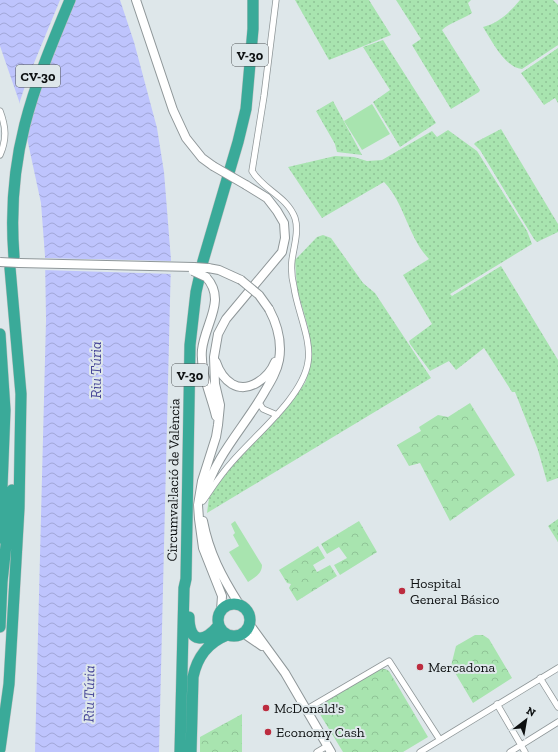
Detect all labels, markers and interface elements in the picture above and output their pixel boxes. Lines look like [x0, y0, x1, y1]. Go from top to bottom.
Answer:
road number: V-30 [232, 44, 268, 66]
road number: CV-30 [16, 65, 60, 87]
water label: Riu Túria [87, 341, 105, 399]
road number: V-30 [172, 364, 208, 386]
street label: Circumval·lació de València [164, 398, 183, 562]
place label: Hospital General Básico [410, 575, 499, 608]
marker: Hospital General Básico [397, 586, 407, 596]
place label: Mercadona [428, 659, 496, 676]
marker: Mercadona [415, 662, 425, 672]
water label: Riu Túria [80, 665, 98, 723]
place label: McDonald's [274, 700, 344, 717]
north arrow [506, 700, 546, 740]
marker: McDonald's [261, 703, 271, 713]
text: N [524, 704, 538, 720]
place label: Economy Cash [276, 724, 365, 741]
marker: Economy Cash [263, 727, 273, 737]

